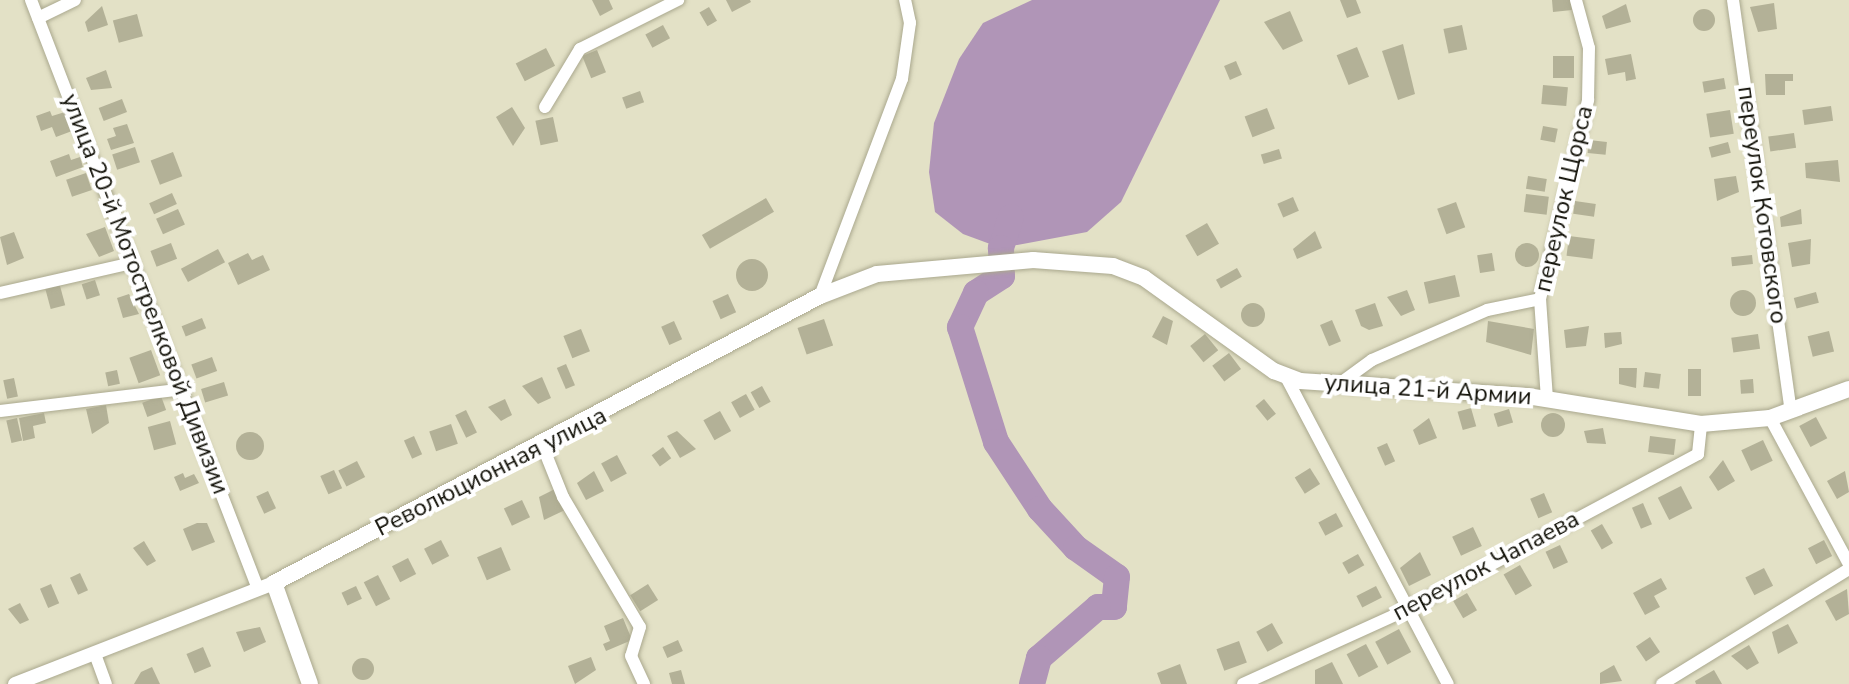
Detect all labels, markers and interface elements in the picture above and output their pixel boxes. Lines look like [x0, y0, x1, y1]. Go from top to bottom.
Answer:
street label: переулок Котовского [1731, 84, 1793, 326]
street label: улица 20-й Мотострелковой Дивизии [55, 90, 235, 498]
street label: переулок Щорса [1529, 103, 1599, 295]
street label: улица 21-й Армии [1323, 368, 1533, 412]
street label: Революционная улица [371, 401, 611, 543]
street label: переулок Чапаева [1388, 505, 1584, 627]

